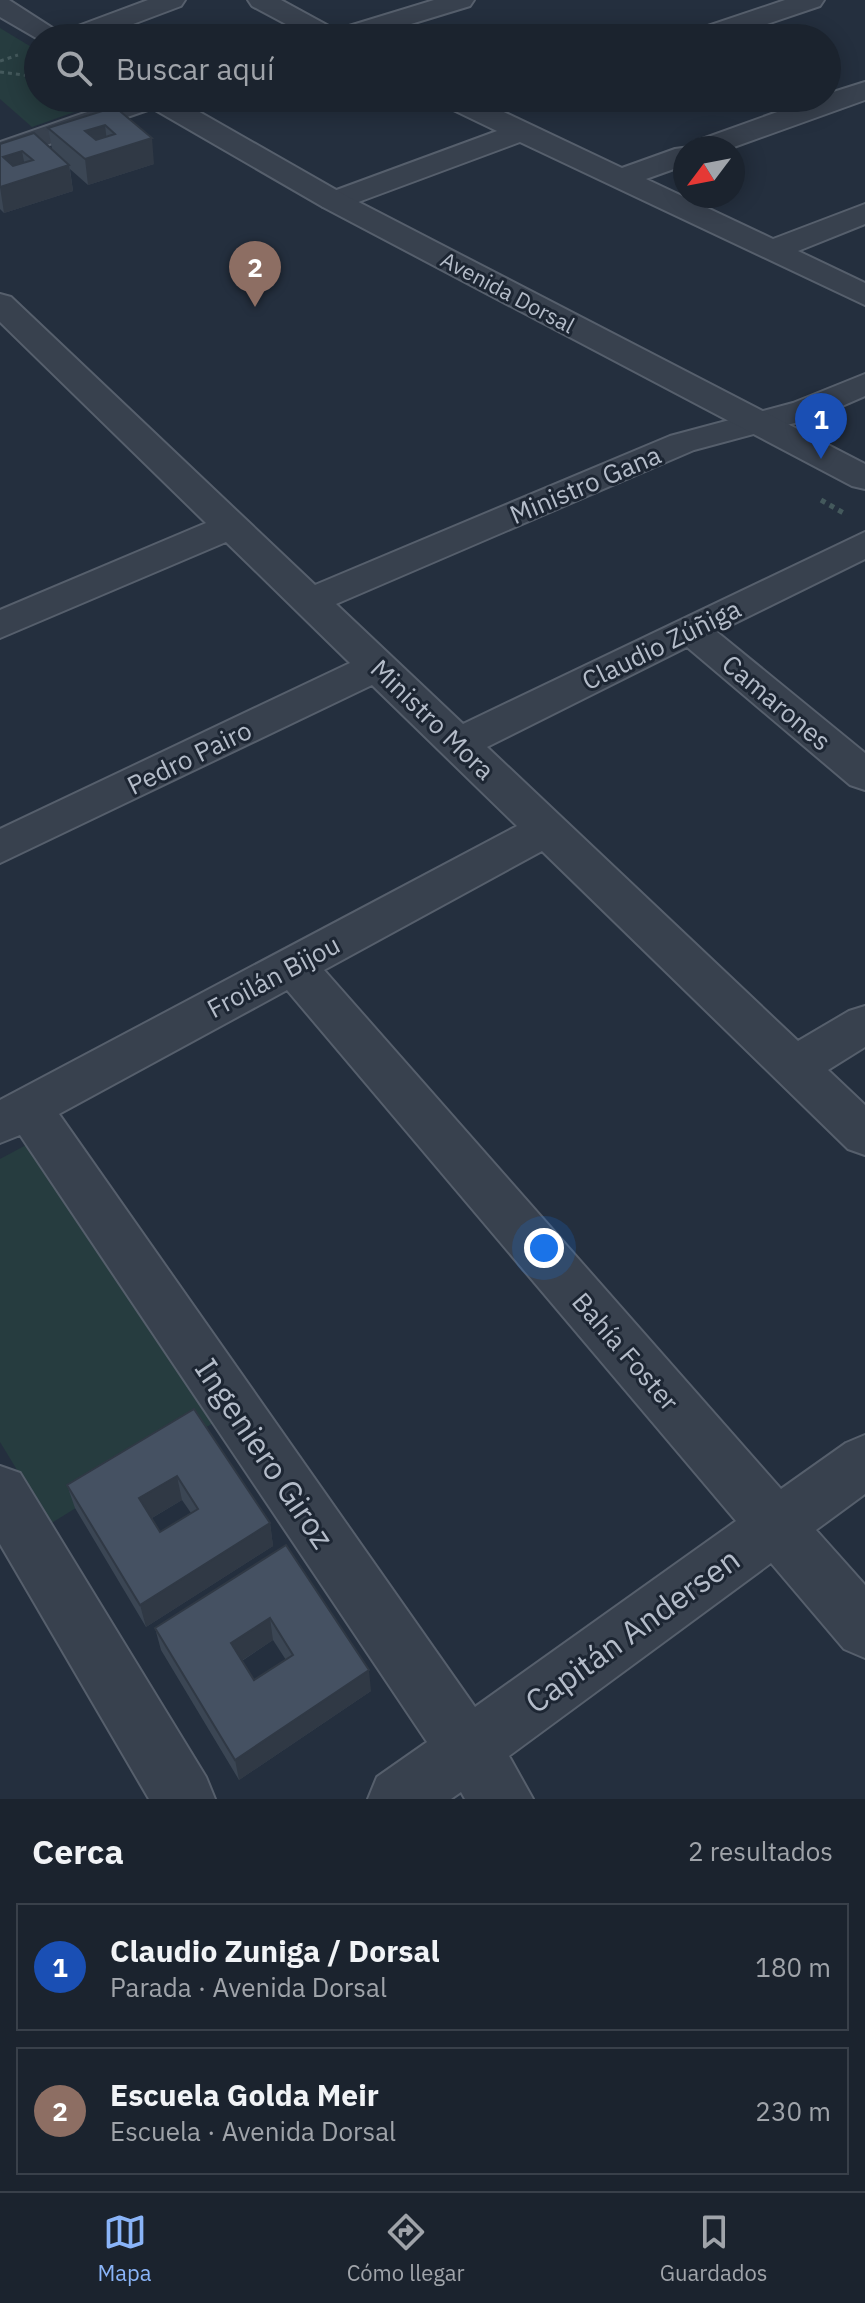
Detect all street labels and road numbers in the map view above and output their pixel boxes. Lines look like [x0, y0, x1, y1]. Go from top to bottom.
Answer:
street label: Avenida Dorsal [436, 245, 580, 339]
street label: Ministro Gana [504, 437, 666, 531]
street label: Claudio Zúñiga [576, 591, 746, 697]
street label: Camarones [715, 646, 839, 758]
street label: Ministro Mora [364, 651, 502, 787]
street label: Pedro Pairo [121, 712, 257, 802]
street label: Froilán Bijou [201, 927, 345, 1025]
street label: Bahía Foster [565, 1285, 687, 1418]
street label: Ingeniero Giroz [186, 1350, 344, 1556]
street label: Capitán Andersen [516, 1538, 748, 1722]

